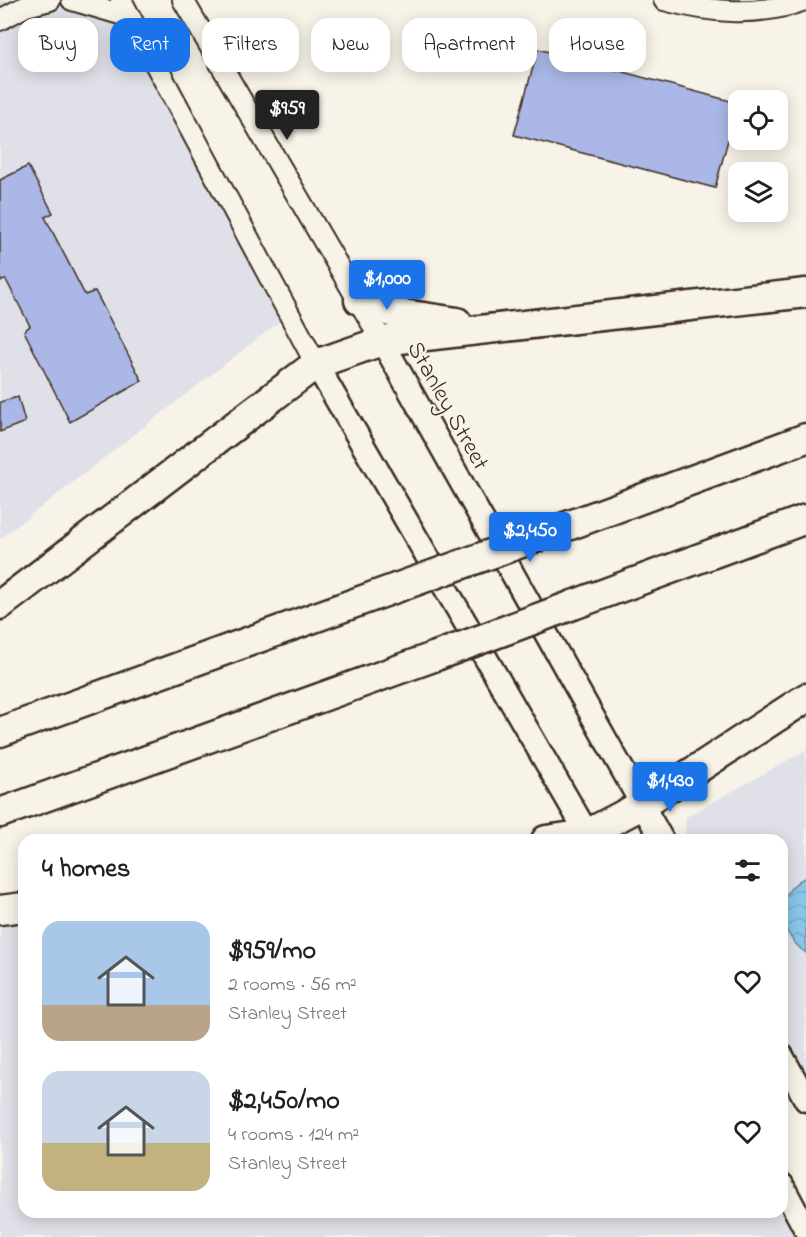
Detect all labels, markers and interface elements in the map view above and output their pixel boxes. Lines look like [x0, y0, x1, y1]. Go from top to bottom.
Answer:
chip: Buy [18, 18, 98, 72]
chip: Rent [110, 18, 190, 72]
chip: Filters [202, 18, 299, 72]
chip: New [311, 18, 390, 72]
chip: Apartment [402, 18, 537, 72]
chip: House [549, 18, 646, 72]
pin: $959 [251, 90, 323, 141]
map controls [728, 90, 788, 222]
button: locate [728, 90, 788, 150]
text: $959 [269, 95, 305, 124]
button: layers [728, 162, 788, 222]
pin: $1,000 [338, 260, 436, 311]
text: $1,000 [363, 265, 411, 294]
street label: Stanley Street [396, 335, 497, 478]
pin: $2,450 [481, 512, 579, 563]
text: $2,450 [503, 517, 557, 546]
pin: $1,430 [621, 762, 719, 813]
text: $1,430 [646, 767, 694, 796]
text: 4 homes [42, 851, 130, 889]
icon: filters [731, 854, 764, 887]
text: $959/mo [228, 933, 316, 971]
icon: home [90, 945, 162, 1017]
icon: heart [731, 965, 764, 998]
text: 2 rooms · 56 m² [228, 971, 357, 1000]
text: Stanley Street [228, 1000, 347, 1029]
text: $2,450/mo [228, 1083, 340, 1121]
icon: home [90, 1095, 162, 1167]
icon: heart [731, 1115, 764, 1148]
text: 4 rooms · 124 m² [228, 1121, 359, 1150]
text: Stanley Street [228, 1150, 347, 1179]

